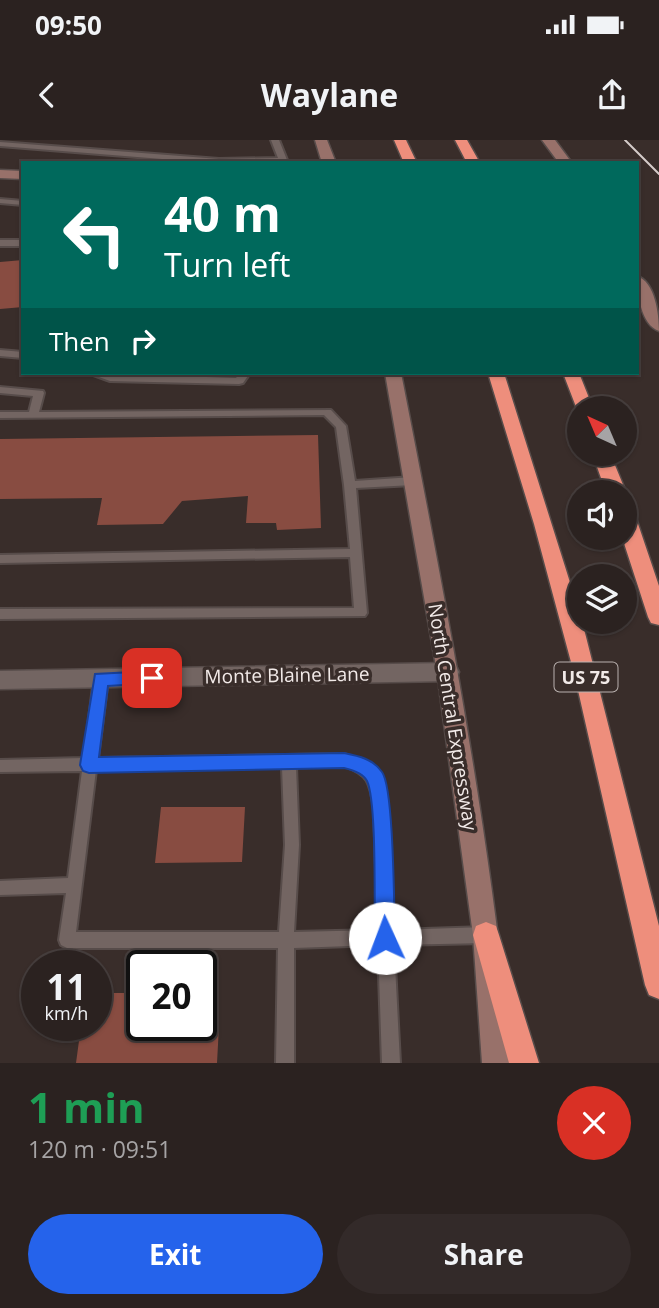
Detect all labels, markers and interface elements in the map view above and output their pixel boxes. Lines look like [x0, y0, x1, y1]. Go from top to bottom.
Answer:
text: 09:50 [35, 7, 102, 43]
text: Waylane [261, 73, 398, 116]
icon: back [28, 76, 66, 114]
icon: share [593, 76, 631, 114]
text: 40 m [164, 180, 281, 246]
icon: left [49, 189, 140, 280]
text: Turn left [164, 243, 290, 286]
icon: right [124, 322, 162, 360]
text: Then [49, 323, 110, 359]
north arrow [567, 396, 637, 466]
map controls [567, 396, 637, 634]
button: sound [567, 480, 637, 550]
button: layers [567, 564, 637, 634]
street label: North Central Expressway [422, 602, 484, 833]
pin [122, 648, 182, 708]
icon: arrive [133, 659, 171, 697]
street label: Monte Blaine Lane [204, 661, 370, 689]
road number: US 75 [554, 662, 618, 692]
position arrow [348, 901, 422, 975]
speed limit sign: 20 [126, 950, 217, 1041]
text: 11 [46, 963, 87, 1010]
text: km/h [45, 1001, 88, 1025]
text: 1 min [28, 1078, 145, 1135]
button: close [557, 1086, 631, 1160]
text: 120 m · 09:51 [28, 1133, 171, 1165]
button: Exit [28, 1214, 323, 1294]
button: Share [337, 1214, 631, 1294]

